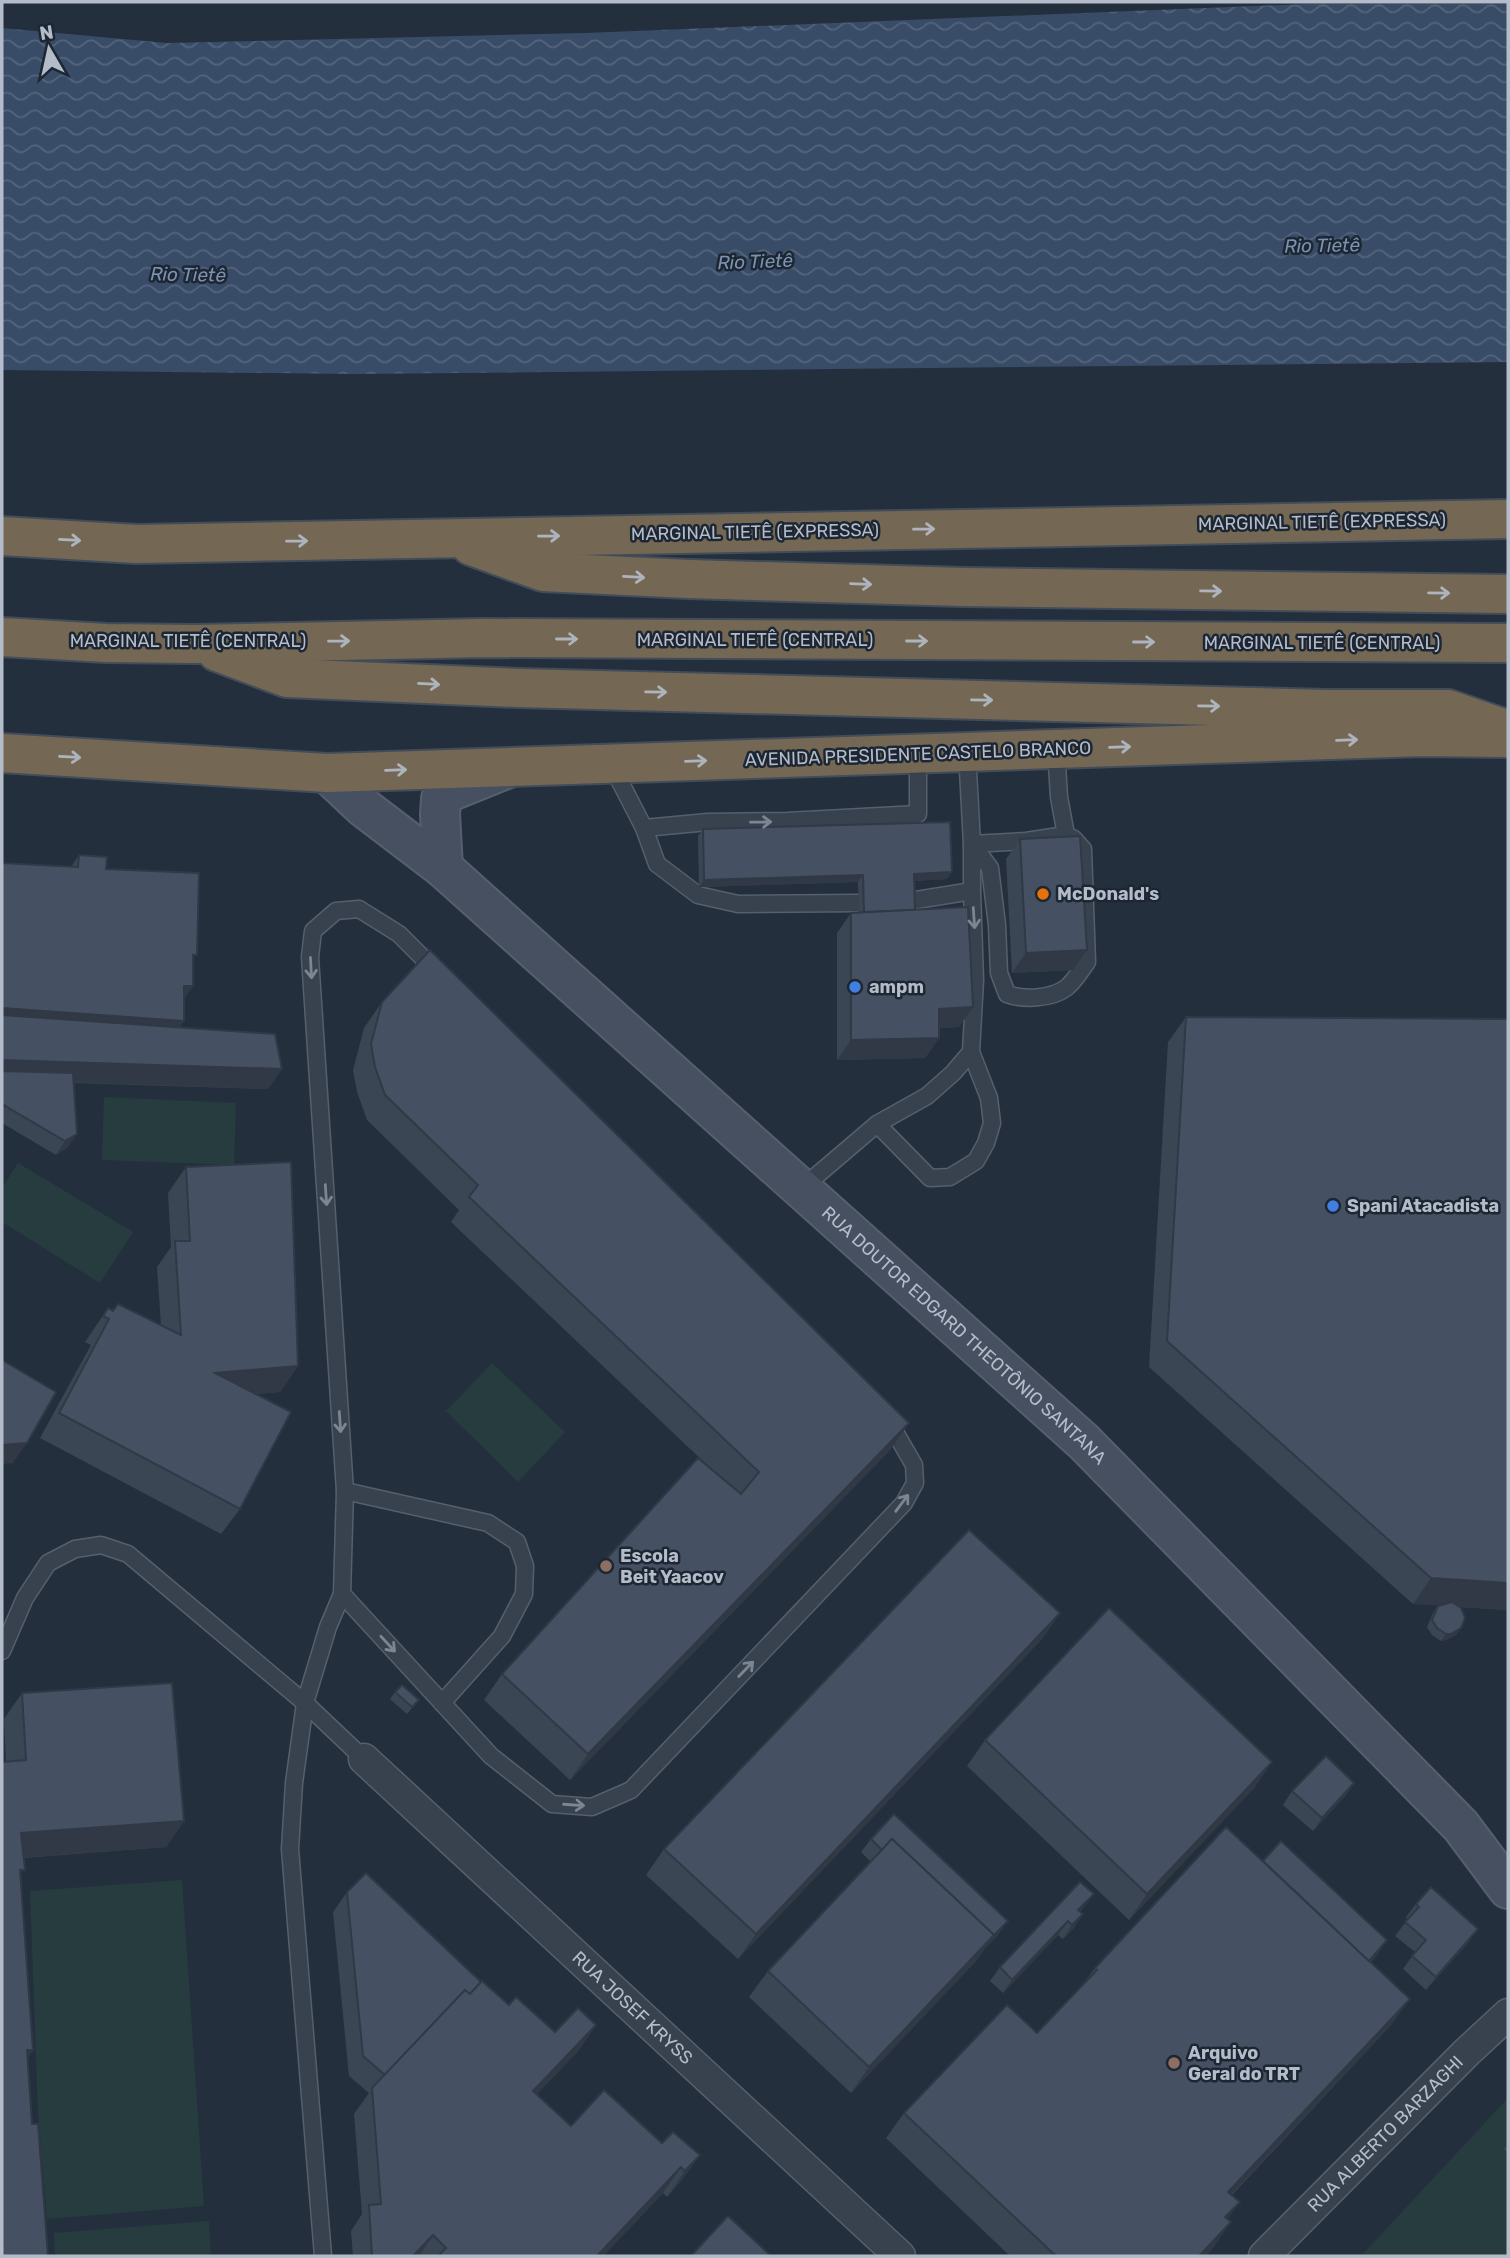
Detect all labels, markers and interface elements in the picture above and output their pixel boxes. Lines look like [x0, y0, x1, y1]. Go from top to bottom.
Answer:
north arrow [14, 14, 84, 84]
text: N [38, 20, 55, 45]
water label: Rio Tietê [1284, 233, 1360, 258]
water label: Rio Tietê [717, 249, 794, 274]
water label: Rio Tietê [150, 262, 226, 287]
street label: MARGINAL TIETÊ (EXPRESSA) [1198, 509, 1446, 535]
street label: MARGINAL TIETÊ (EXPRESSA) [631, 519, 879, 545]
one-way arrow [912, 522, 935, 536]
one-way arrow [537, 529, 560, 543]
one-way arrow [58, 534, 81, 547]
one-way arrow [285, 534, 308, 548]
one-way arrow [622, 570, 645, 583]
one-way arrow [850, 578, 873, 591]
one-way arrow [1200, 584, 1223, 598]
one-way arrow [1427, 587, 1450, 600]
street label: MARGINAL TIETÊ (CENTRAL) [637, 629, 873, 651]
street label: MARGINAL TIETÊ (CENTRAL) [70, 630, 306, 652]
one-way arrow [555, 632, 578, 646]
street label: MARGINAL TIETÊ (CENTRAL) [1204, 632, 1440, 654]
one-way arrow [328, 634, 351, 648]
one-way arrow [905, 634, 928, 648]
one-way arrow [1133, 635, 1156, 649]
one-way arrow [417, 678, 440, 691]
one-way arrow [645, 685, 668, 699]
one-way arrow [970, 694, 993, 707]
one-way arrow [1197, 700, 1220, 713]
one-way arrow [1335, 733, 1358, 746]
street label: AVENIDA PRESIDENTE CASTELO BRANCO [744, 737, 1092, 771]
one-way arrow [1108, 741, 1131, 754]
one-way arrow [58, 751, 81, 764]
one-way arrow [685, 754, 708, 767]
one-way arrow [384, 764, 407, 777]
one-way arrow [750, 815, 773, 828]
place label: McDonald's [1057, 883, 1159, 905]
marker: McDonald's [1035, 886, 1051, 902]
one-way arrow [967, 906, 980, 929]
one-way arrow [305, 956, 318, 979]
place label: ampm [869, 976, 924, 998]
marker: ampm [847, 979, 863, 995]
one-way arrow [319, 1183, 332, 1206]
place label: Spani Atacadista [1347, 1195, 1499, 1217]
marker: Spani Atacadista [1325, 1198, 1341, 1214]
street label: RUA DOUTOR EDGARD THEOTÔNIO SANTANA [817, 1202, 1111, 1469]
one-way arrow [334, 1411, 347, 1433]
one-way arrow [895, 1494, 909, 1513]
place label: Escola Beit Yaacov [620, 1545, 724, 1588]
marker: Escola Beit Yaacov [598, 1558, 614, 1574]
one-way arrow [380, 1635, 396, 1653]
one-way arrow [738, 1660, 755, 1677]
one-way arrow [562, 1799, 585, 1812]
street label: RUA JOSEF KRYSS [568, 1947, 697, 2069]
place label: Arquivo Geral do TRT [1188, 2042, 1300, 2085]
street label: RUA ALBERTO BARZAGHI [1303, 2051, 1468, 2217]
marker: Arquivo Geral do TRT [1166, 2055, 1182, 2071]

